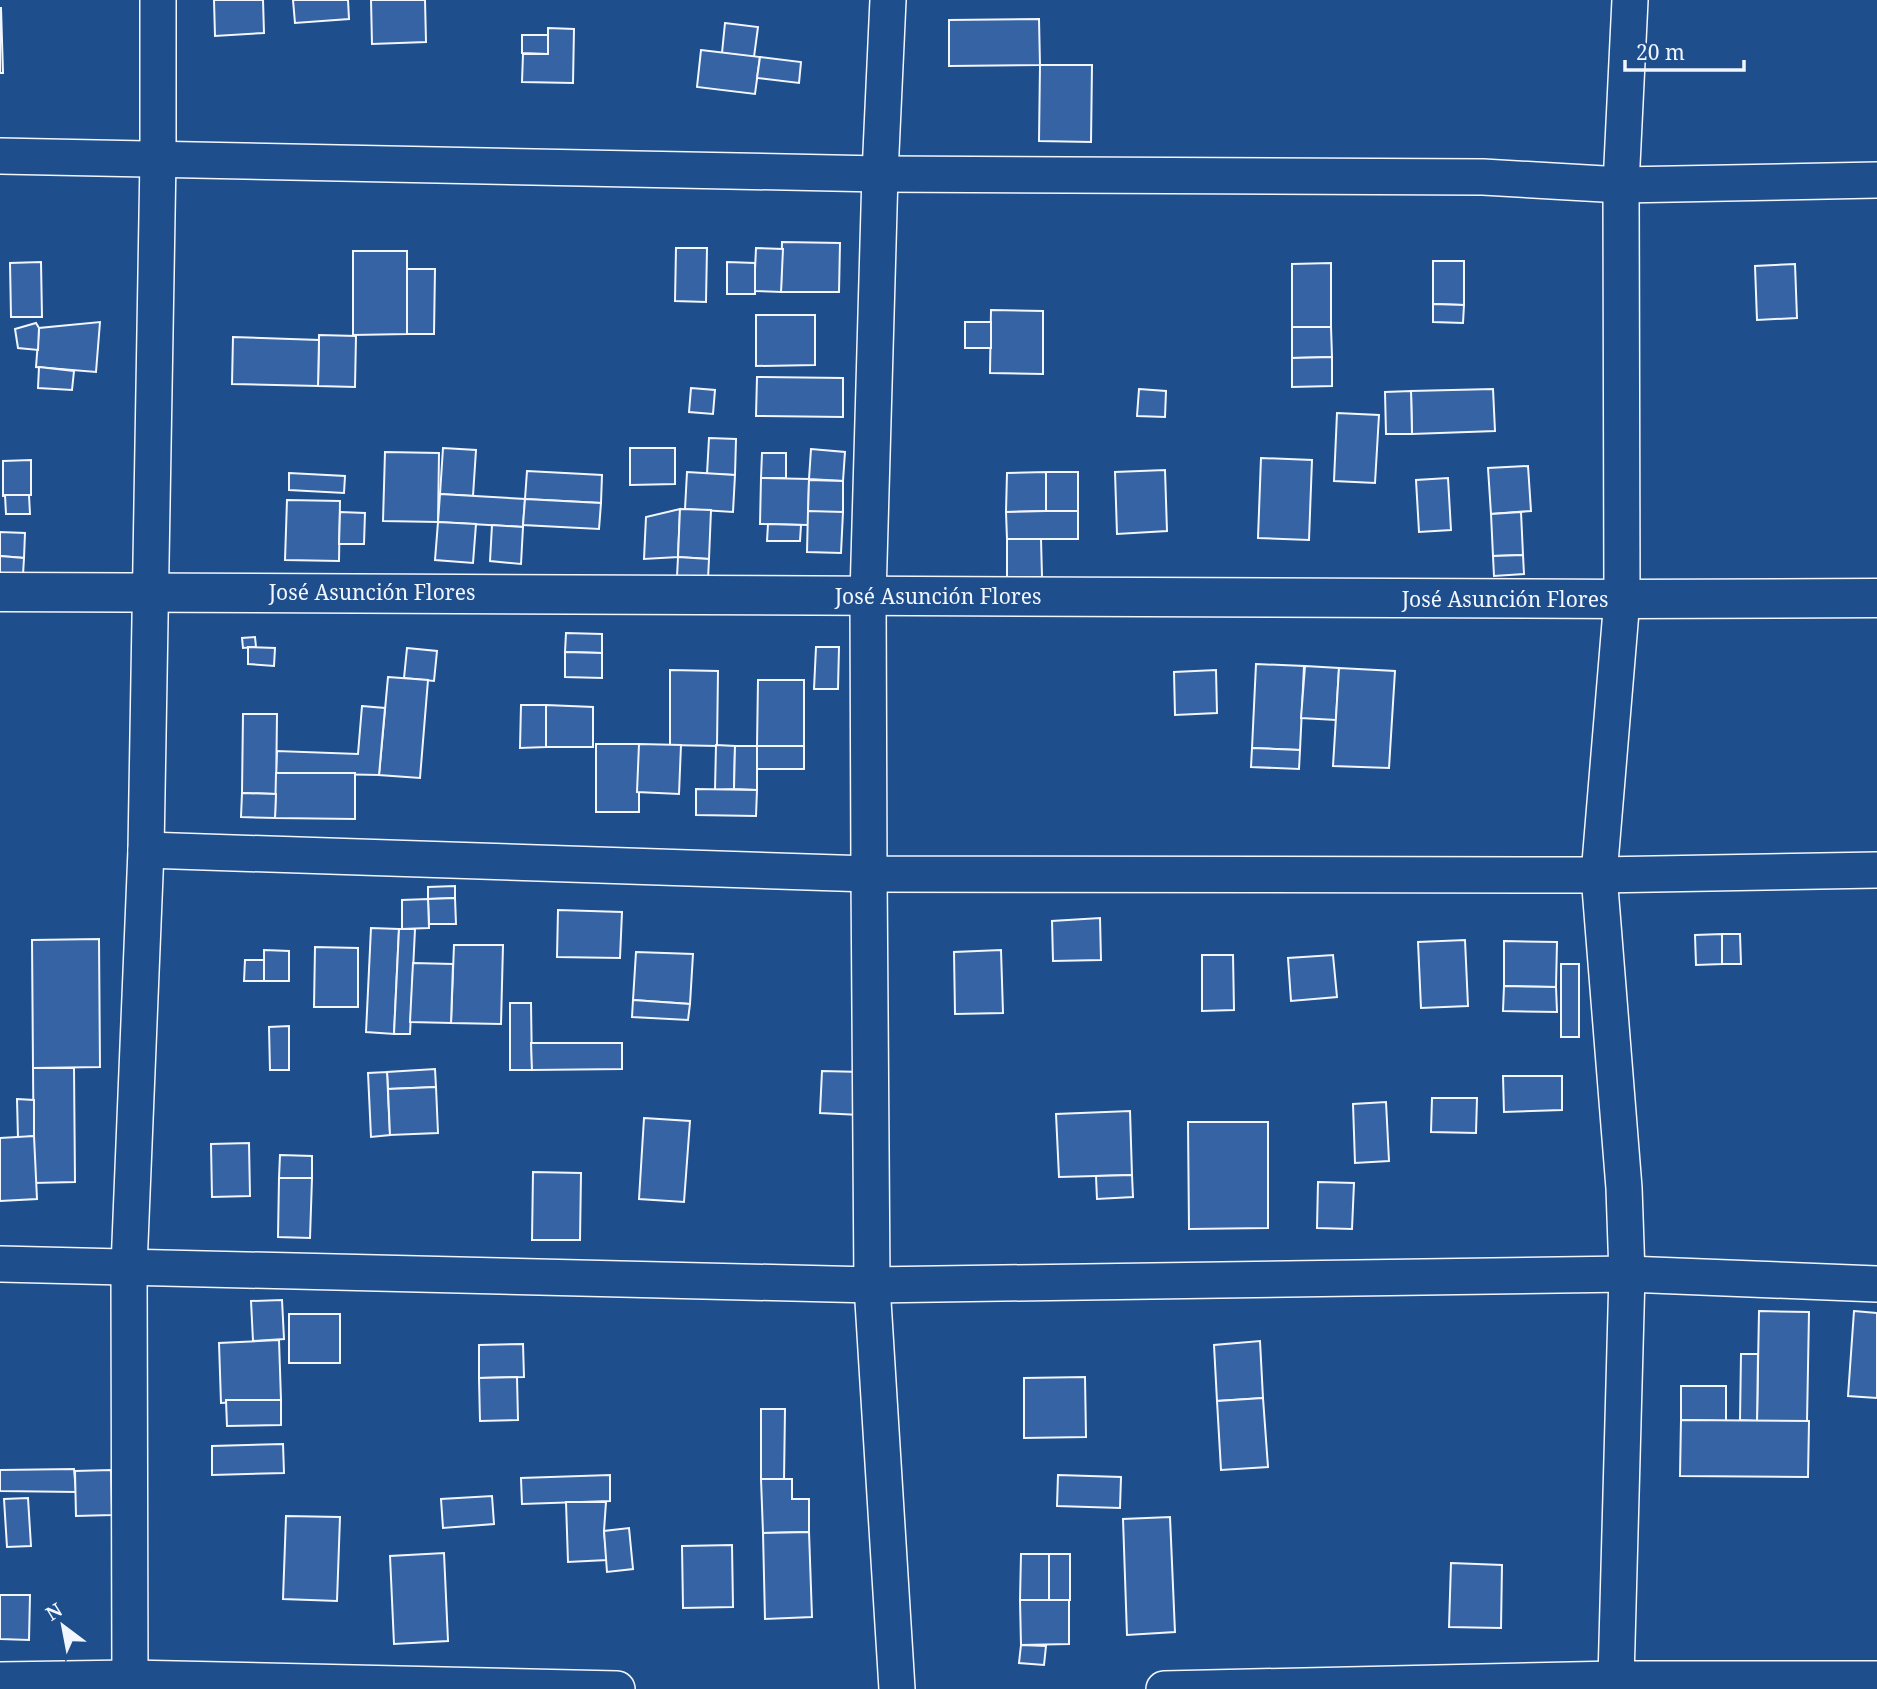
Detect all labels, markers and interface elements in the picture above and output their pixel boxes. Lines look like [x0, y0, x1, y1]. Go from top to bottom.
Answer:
scale bar [1625, 28, 1744, 72]
text: 20 m [1636, 38, 1685, 66]
street label: José Asunción Flores [268, 578, 475, 606]
street label: José Asunción Flores [834, 582, 1041, 610]
street label: José Asunción Flores [1401, 585, 1608, 613]
north arrow [28, 1591, 98, 1661]
text: N [41, 1597, 67, 1627]

